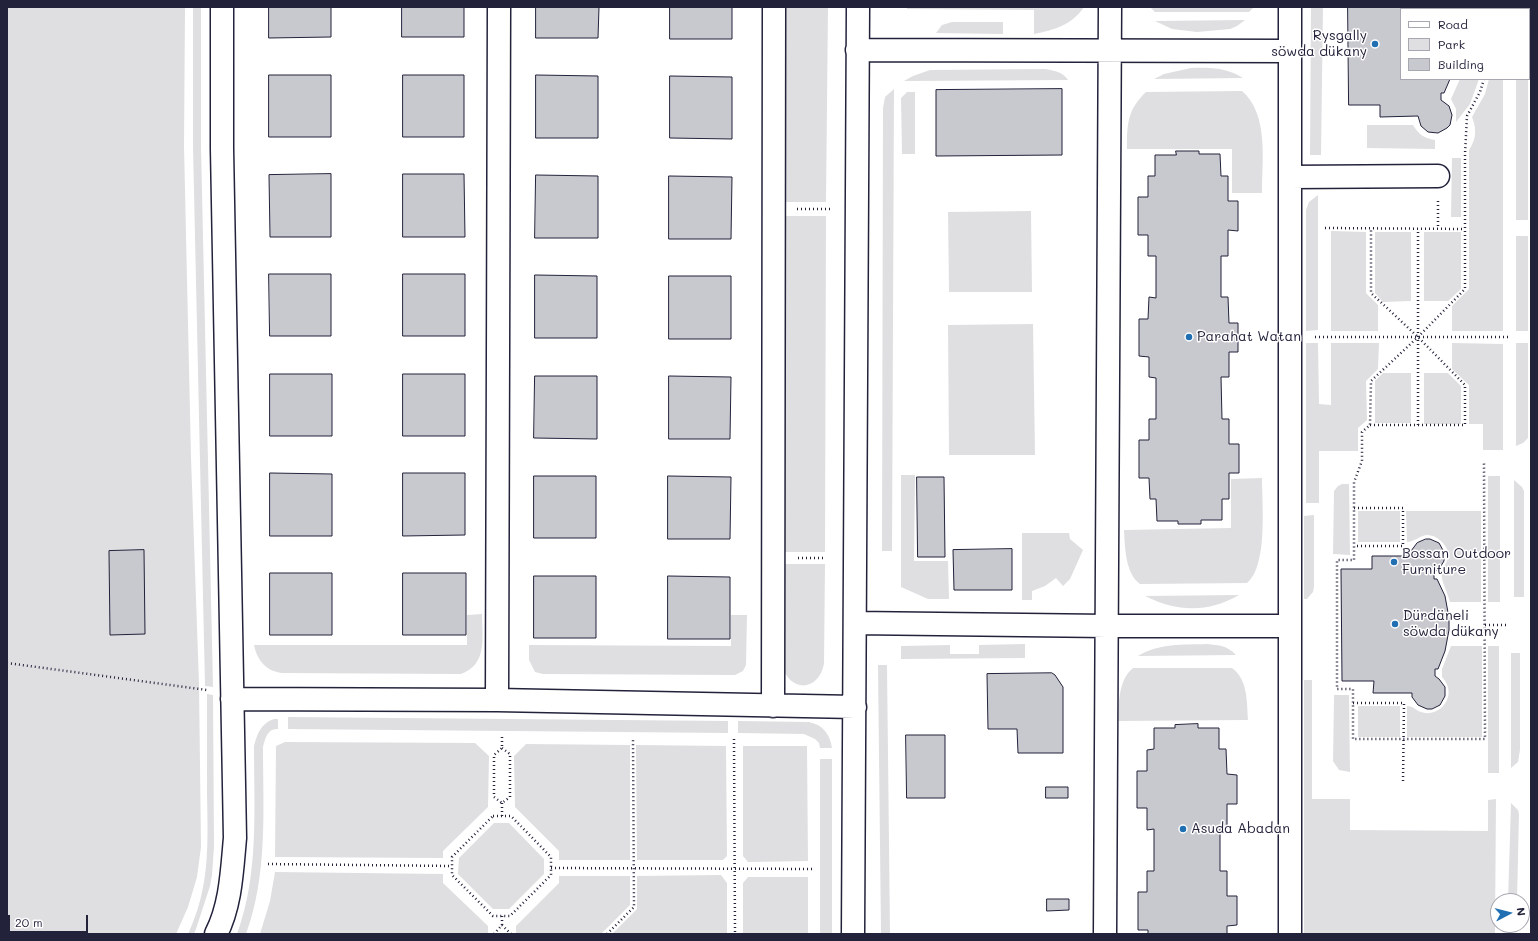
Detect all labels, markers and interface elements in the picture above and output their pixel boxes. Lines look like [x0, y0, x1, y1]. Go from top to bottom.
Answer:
legend [1400, 8, 1530, 80]
text: Road [1438, 16, 1468, 32]
place label: Rysgally söwda dükany [1271, 28, 1367, 60]
text: Park [1438, 36, 1465, 52]
marker: Rysgally söwda dükany [1370, 39, 1380, 49]
text: Building [1438, 56, 1484, 72]
place label: Parahat Watan [1197, 329, 1301, 345]
marker: Parahat Watan [1184, 332, 1194, 342]
place label: Bossan Outdoor Furniture [1402, 546, 1511, 578]
marker: Bossan Outdoor Furniture [1389, 557, 1399, 567]
place label: Dürdäneli söwda dükany [1403, 608, 1499, 640]
marker: Dürdäneli söwda dükany [1390, 619, 1400, 629]
place label: Asuda Abadan [1191, 821, 1290, 837]
marker: Asuda Abadan [1178, 824, 1188, 834]
north arrow [1490, 893, 1530, 933]
scale bar [10, 907, 90, 933]
text: N [1513, 907, 1529, 917]
text: 20 m [15, 914, 43, 930]

